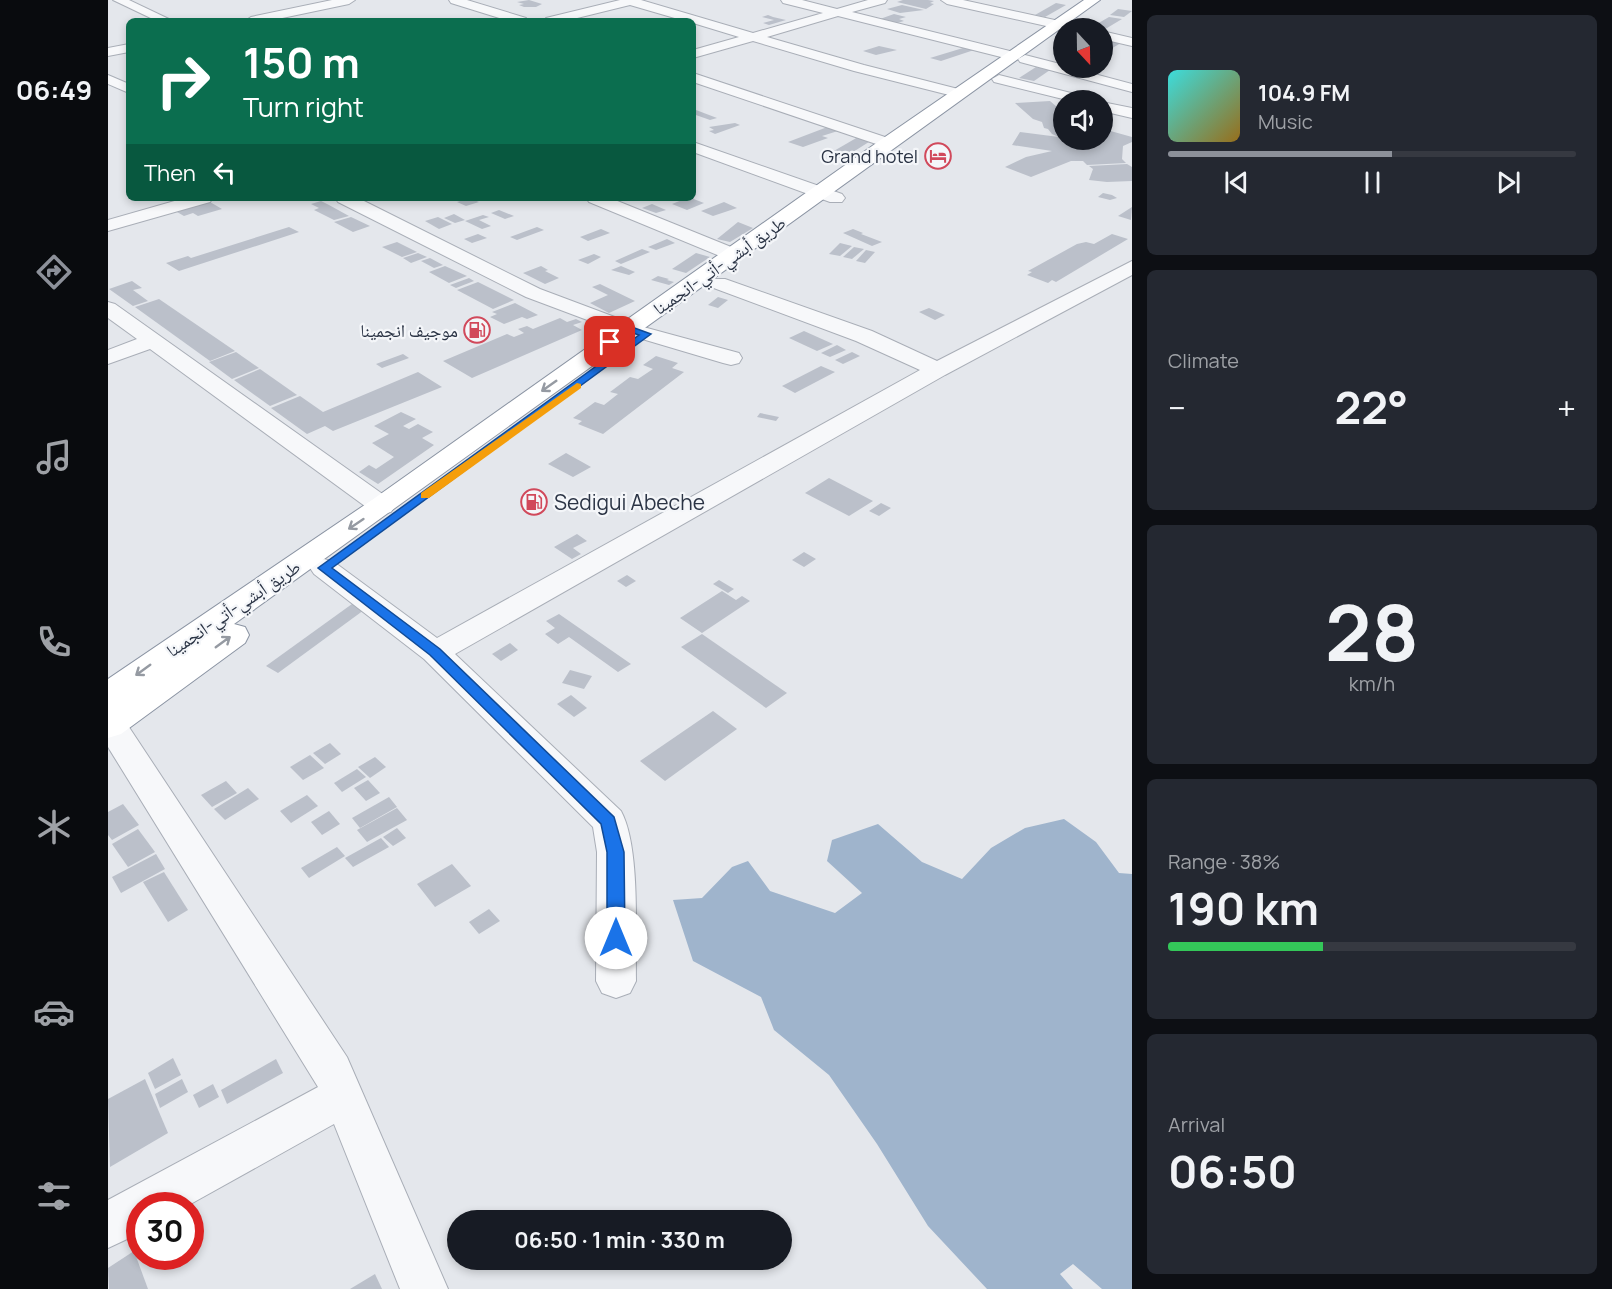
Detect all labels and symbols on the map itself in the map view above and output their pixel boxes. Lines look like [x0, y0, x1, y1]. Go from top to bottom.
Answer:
north arrow [1053, 18, 1113, 78]
hotel icon: Grand hotel [923, 141, 953, 171]
place label: Grand hotel [821, 144, 918, 168]
street label: طريق أبشي-أتي-انجمينا [648, 210, 792, 323]
fuel station icon: موجيف انجمينا [462, 315, 492, 345]
pin [584, 316, 635, 367]
place label: موجيف انجمينا [360, 318, 458, 342]
one-way arrow [541, 380, 557, 392]
fuel station icon: Sedigui Abeche [519, 487, 549, 517]
place label: Sedigui Abeche [554, 488, 705, 516]
one-way arrow [348, 518, 365, 530]
street label: طريق أبشي-أتي-انجمينا [161, 554, 307, 665]
one-way arrow [215, 635, 231, 648]
one-way arrow [136, 664, 152, 676]
position arrow [584, 906, 648, 970]
speed limit sign: 30 [126, 1192, 204, 1270]

